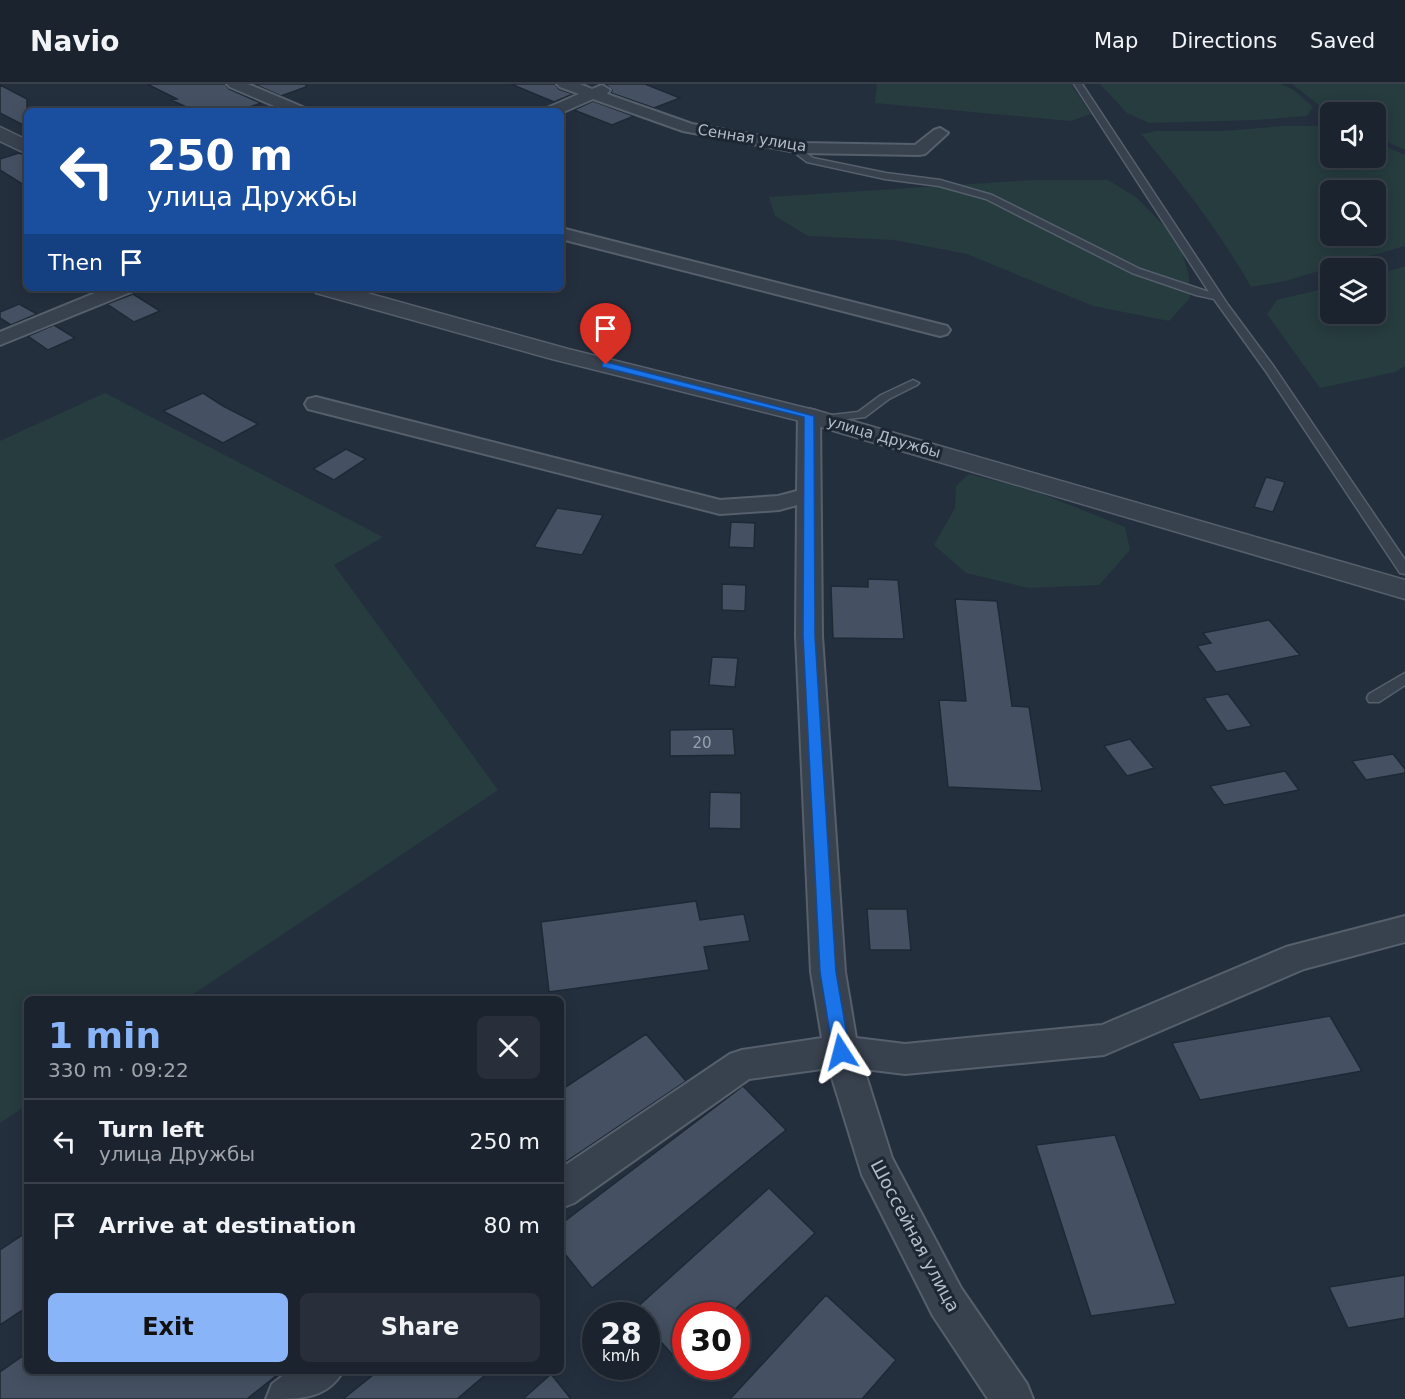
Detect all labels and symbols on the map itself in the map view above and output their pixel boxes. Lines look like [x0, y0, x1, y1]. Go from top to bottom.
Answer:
street label: Сенная улица [696, 121, 808, 155]
pin [580, 303, 631, 365]
street label: улица Дружбы [825, 412, 943, 462]
house number: 20 [692, 734, 712, 752]
position arrow [809, 1020, 873, 1084]
street label: Шоссейная улица [866, 1156, 964, 1315]
speed limit sign: 30 [672, 1302, 750, 1380]

